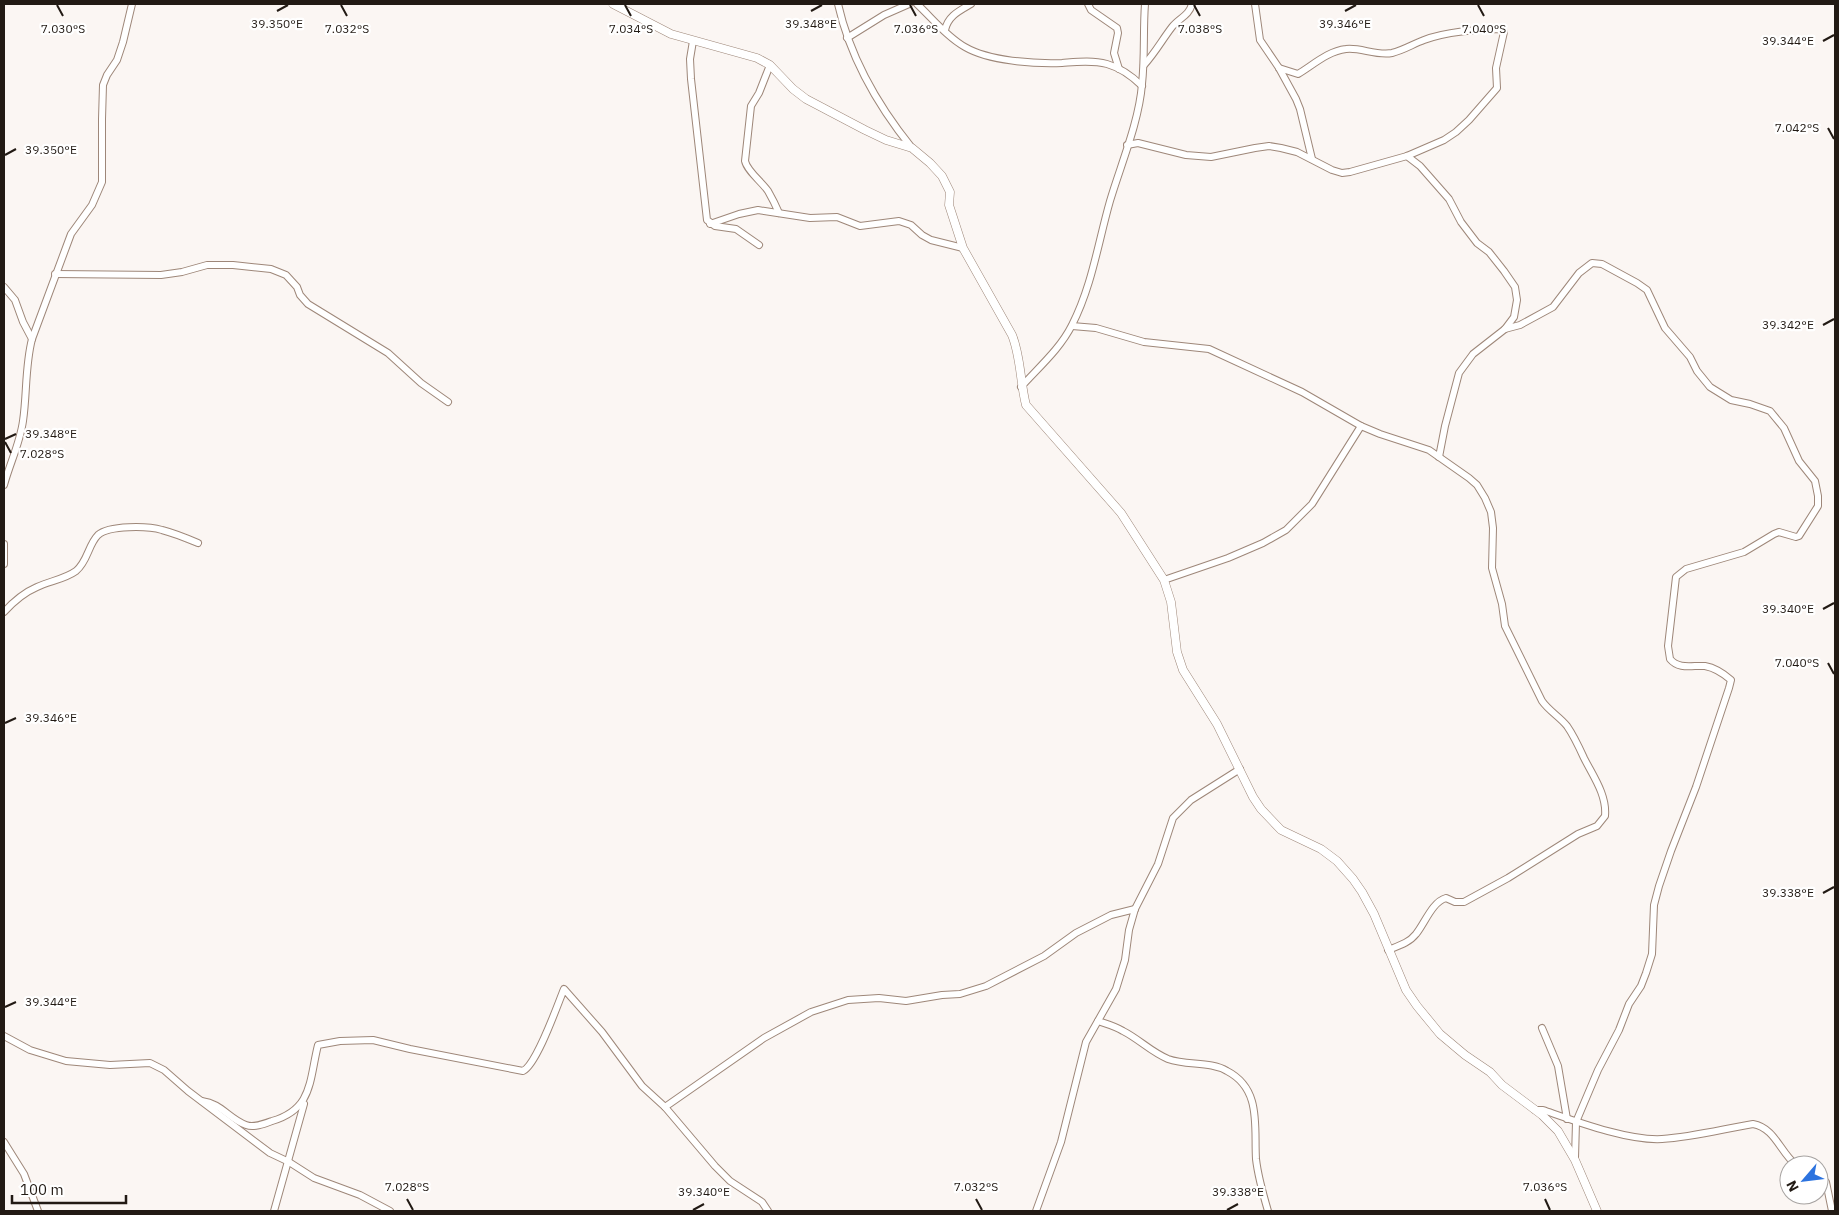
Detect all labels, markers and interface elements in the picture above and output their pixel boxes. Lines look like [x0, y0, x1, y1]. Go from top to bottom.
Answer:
text: 39.350°E [251, 16, 303, 31]
text: 39.348°E [785, 16, 837, 31]
text: 39.346°E [1319, 16, 1371, 31]
text: 7.030°S [41, 21, 85, 36]
text: 7.032°S [325, 21, 369, 36]
text: 7.034°S [609, 21, 653, 36]
text: 7.036°S [894, 21, 938, 36]
text: 7.038°S [1178, 21, 1222, 36]
text: 7.040°S [1462, 21, 1506, 36]
text: 39.344°E [1762, 33, 1814, 48]
text: 7.042°S [1775, 120, 1819, 135]
text: 39.350°E [25, 142, 77, 157]
text: 39.342°E [1762, 317, 1814, 332]
text: 39.348°E [25, 426, 77, 441]
text: 7.028°S [20, 446, 64, 461]
text: 39.340°E [1762, 601, 1814, 616]
text: 7.040°S [1775, 655, 1819, 670]
text: 39.346°E [25, 710, 77, 725]
text: 39.338°E [1762, 885, 1814, 900]
text: 39.344°E [25, 994, 77, 1009]
north arrow [1779, 1155, 1829, 1205]
scale bar [12, 1172, 126, 1204]
text: N [1782, 1177, 1803, 1195]
text: 7.028°S [385, 1179, 429, 1194]
text: 7.032°S [954, 1179, 998, 1194]
text: 7.036°S [1523, 1179, 1567, 1194]
text: 100 m [20, 1180, 64, 1199]
text: 39.340°E [678, 1184, 730, 1199]
text: 39.338°E [1212, 1184, 1264, 1199]

